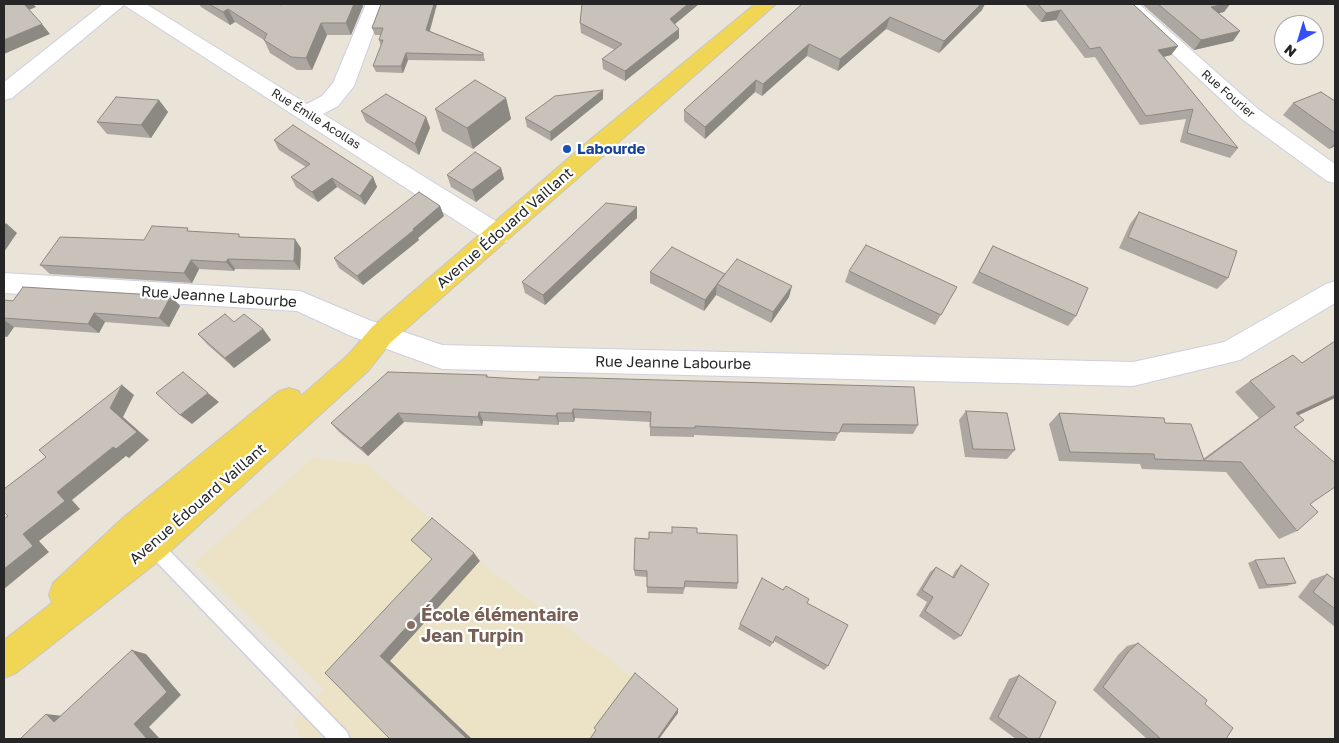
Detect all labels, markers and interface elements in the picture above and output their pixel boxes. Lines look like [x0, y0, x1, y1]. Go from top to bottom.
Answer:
north arrow [1274, 15, 1324, 65]
text: N [1280, 41, 1299, 61]
street label: Rue Fourier [1198, 67, 1258, 121]
street label: Rue Émile Acollas [269, 86, 363, 152]
place label: Labourde [577, 140, 645, 158]
marker: Labourde [561, 143, 573, 155]
street label: Avenue Édouard Vaillant [433, 164, 577, 292]
street label: Rue Jeanne Labourbe [141, 283, 297, 311]
street label: Rue Jeanne Labourbe [595, 353, 751, 373]
street label: Avenue Édouard Vaillant [126, 440, 270, 568]
place label: École élémentaire Jean Turpin [421, 604, 579, 646]
marker: École élémentaire Jean Turpin [405, 619, 417, 631]

